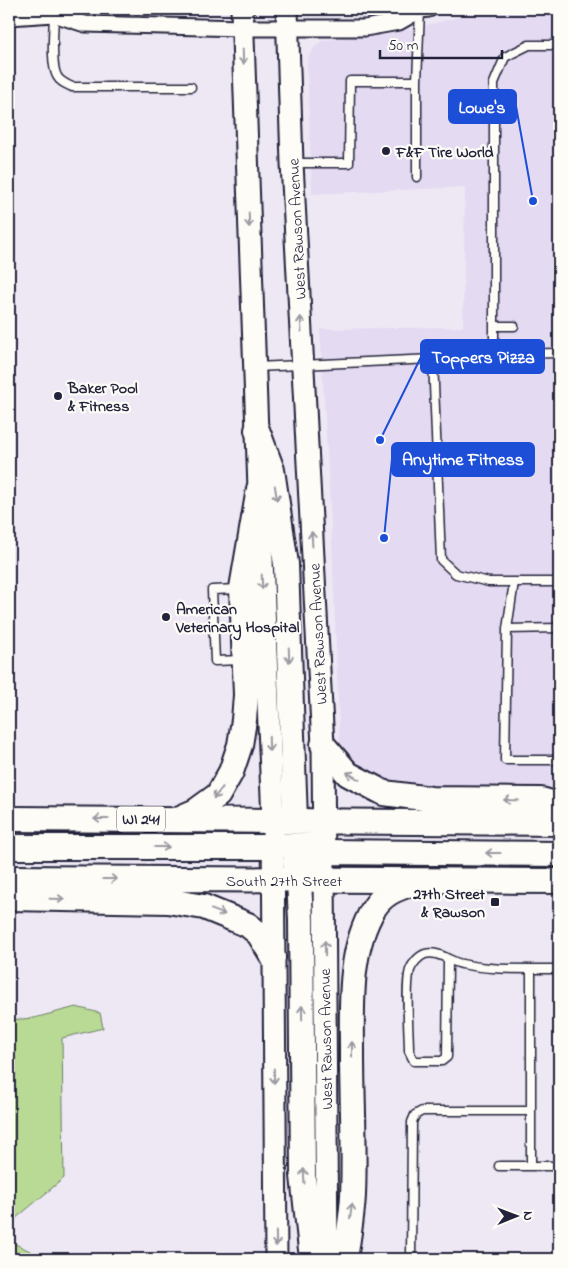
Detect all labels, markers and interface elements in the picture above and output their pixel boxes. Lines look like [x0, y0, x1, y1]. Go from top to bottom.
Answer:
scale bar [380, 28, 503, 60]
text: 50 m [388, 35, 419, 57]
one-way arrow [239, 49, 248, 65]
callout: Lowe's [449, 90, 516, 123]
text: Lowe's [459, 96, 505, 122]
place label: F&F Tire World [395, 141, 494, 165]
marker: F&F Tire World [380, 145, 392, 157]
street label: West Rawson Avenue [282, 157, 314, 300]
one-way arrow [245, 212, 254, 228]
one-way arrow [296, 317, 305, 333]
callout: Toppers Pizza [421, 340, 544, 373]
text: Toppers Pizza [431, 346, 535, 372]
place label: Baker Pool & Fitness [67, 377, 138, 419]
marker: Baker Pool & Fitness [52, 390, 64, 402]
callout: Anytime Fitness [392, 443, 534, 476]
text: Anytime Fitness [402, 448, 524, 475]
one-way arrow [271, 485, 281, 501]
one-way arrow [307, 531, 316, 547]
street label: West Rawson Avenue [303, 562, 335, 705]
one-way arrow [258, 574, 267, 590]
place label: American Veterinary Hospital [175, 598, 300, 641]
marker: American Veterinary Hospital [160, 611, 172, 623]
one-way arrow [285, 646, 294, 662]
one-way arrow [264, 736, 274, 752]
one-way arrow [346, 771, 361, 781]
one-way arrow [213, 786, 224, 799]
one-way arrow [503, 795, 520, 805]
road number: WI 241 [117, 806, 165, 832]
one-way arrow [94, 814, 110, 823]
one-way arrow [154, 842, 170, 852]
one-way arrow [485, 849, 501, 858]
street label: South 27th Street [226, 870, 343, 894]
one-way arrow [102, 874, 118, 884]
place label: 27th Street & Rawson [412, 883, 486, 925]
one-way arrow [49, 894, 65, 904]
marker: 27th Street & Rawson [489, 896, 501, 908]
one-way arrow [210, 908, 226, 918]
one-way arrow [320, 940, 329, 956]
street label: West Rawson Avenue [314, 967, 340, 1110]
one-way arrow [297, 1006, 307, 1022]
one-way arrow [347, 1041, 357, 1057]
one-way arrow [269, 1068, 279, 1084]
one-way arrow [299, 1168, 308, 1184]
north arrow [490, 1190, 540, 1240]
one-way arrow [346, 1203, 356, 1219]
text: N [517, 1211, 538, 1221]
one-way arrow [271, 1230, 281, 1246]

